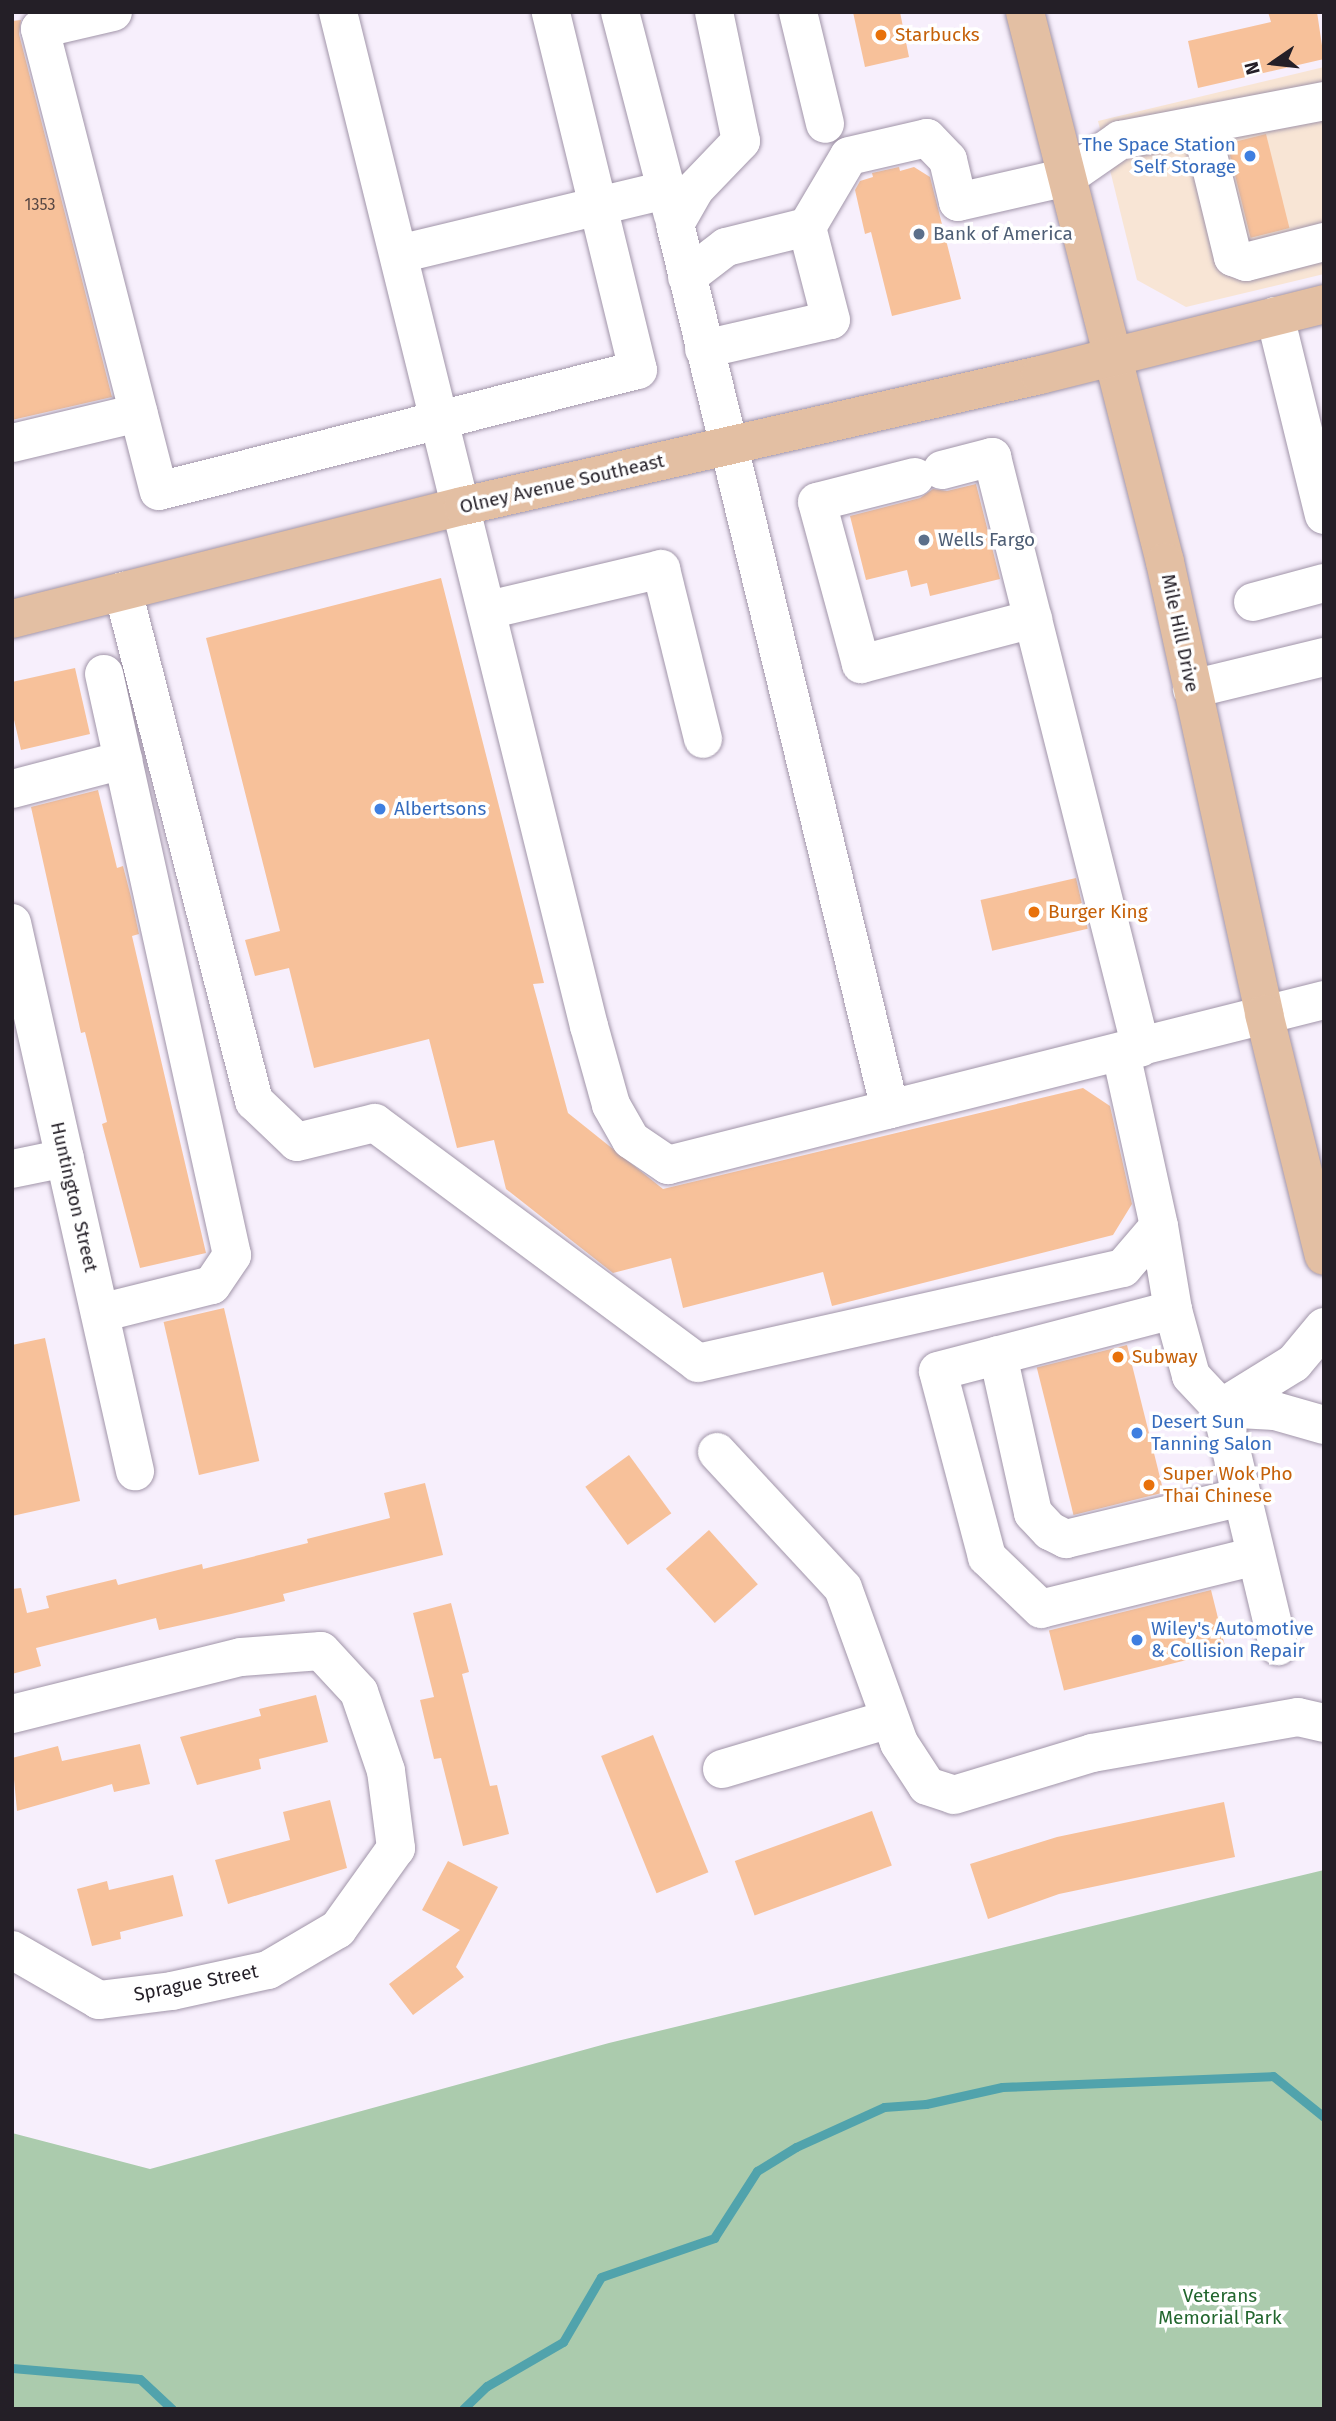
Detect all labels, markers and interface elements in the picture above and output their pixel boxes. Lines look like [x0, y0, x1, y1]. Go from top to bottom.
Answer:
place label: Starbucks [895, 24, 980, 46]
marker: Starbucks [873, 27, 889, 43]
north arrow [1238, 28, 1308, 98]
text: N [1239, 59, 1265, 77]
place label: The Space Station Self Storage [1082, 134, 1236, 178]
marker: The Space Station Self Storage [1242, 148, 1258, 164]
house number: 1353 [25, 195, 55, 215]
place label: Bank of America [933, 223, 1073, 245]
marker: Bank of America [911, 226, 927, 242]
street label: Olney Avenue Southeast [458, 449, 666, 519]
place label: Wells Fargo [938, 529, 1035, 551]
marker: Wells Fargo [916, 532, 932, 548]
street label: Mile Hill Drive [1156, 572, 1204, 694]
place label: Albertsons [394, 798, 486, 820]
marker: Albertsons [372, 801, 388, 817]
place label: Burger King [1048, 901, 1148, 923]
marker: Burger King [1026, 904, 1042, 920]
street label: Huntington Street [46, 1120, 102, 1274]
place label: Subway [1132, 1346, 1197, 1368]
marker: Subway [1110, 1349, 1126, 1365]
place label: Desert Sun Tanning Salon [1151, 1411, 1272, 1455]
marker: Desert Sun Tanning Salon [1129, 1425, 1145, 1441]
place label: Super Wok Pho Thai Chinese [1163, 1463, 1293, 1507]
marker: Super Wok Pho Thai Chinese [1141, 1477, 1157, 1493]
place label: Wiley's Automotive & Collision Repair [1151, 1618, 1314, 1662]
marker: Wiley's Automotive & Collision Repair [1129, 1632, 1145, 1648]
street label: Sprague Street [132, 1960, 260, 2006]
park label: Veterans Memorial Park [1158, 2285, 1282, 2329]

